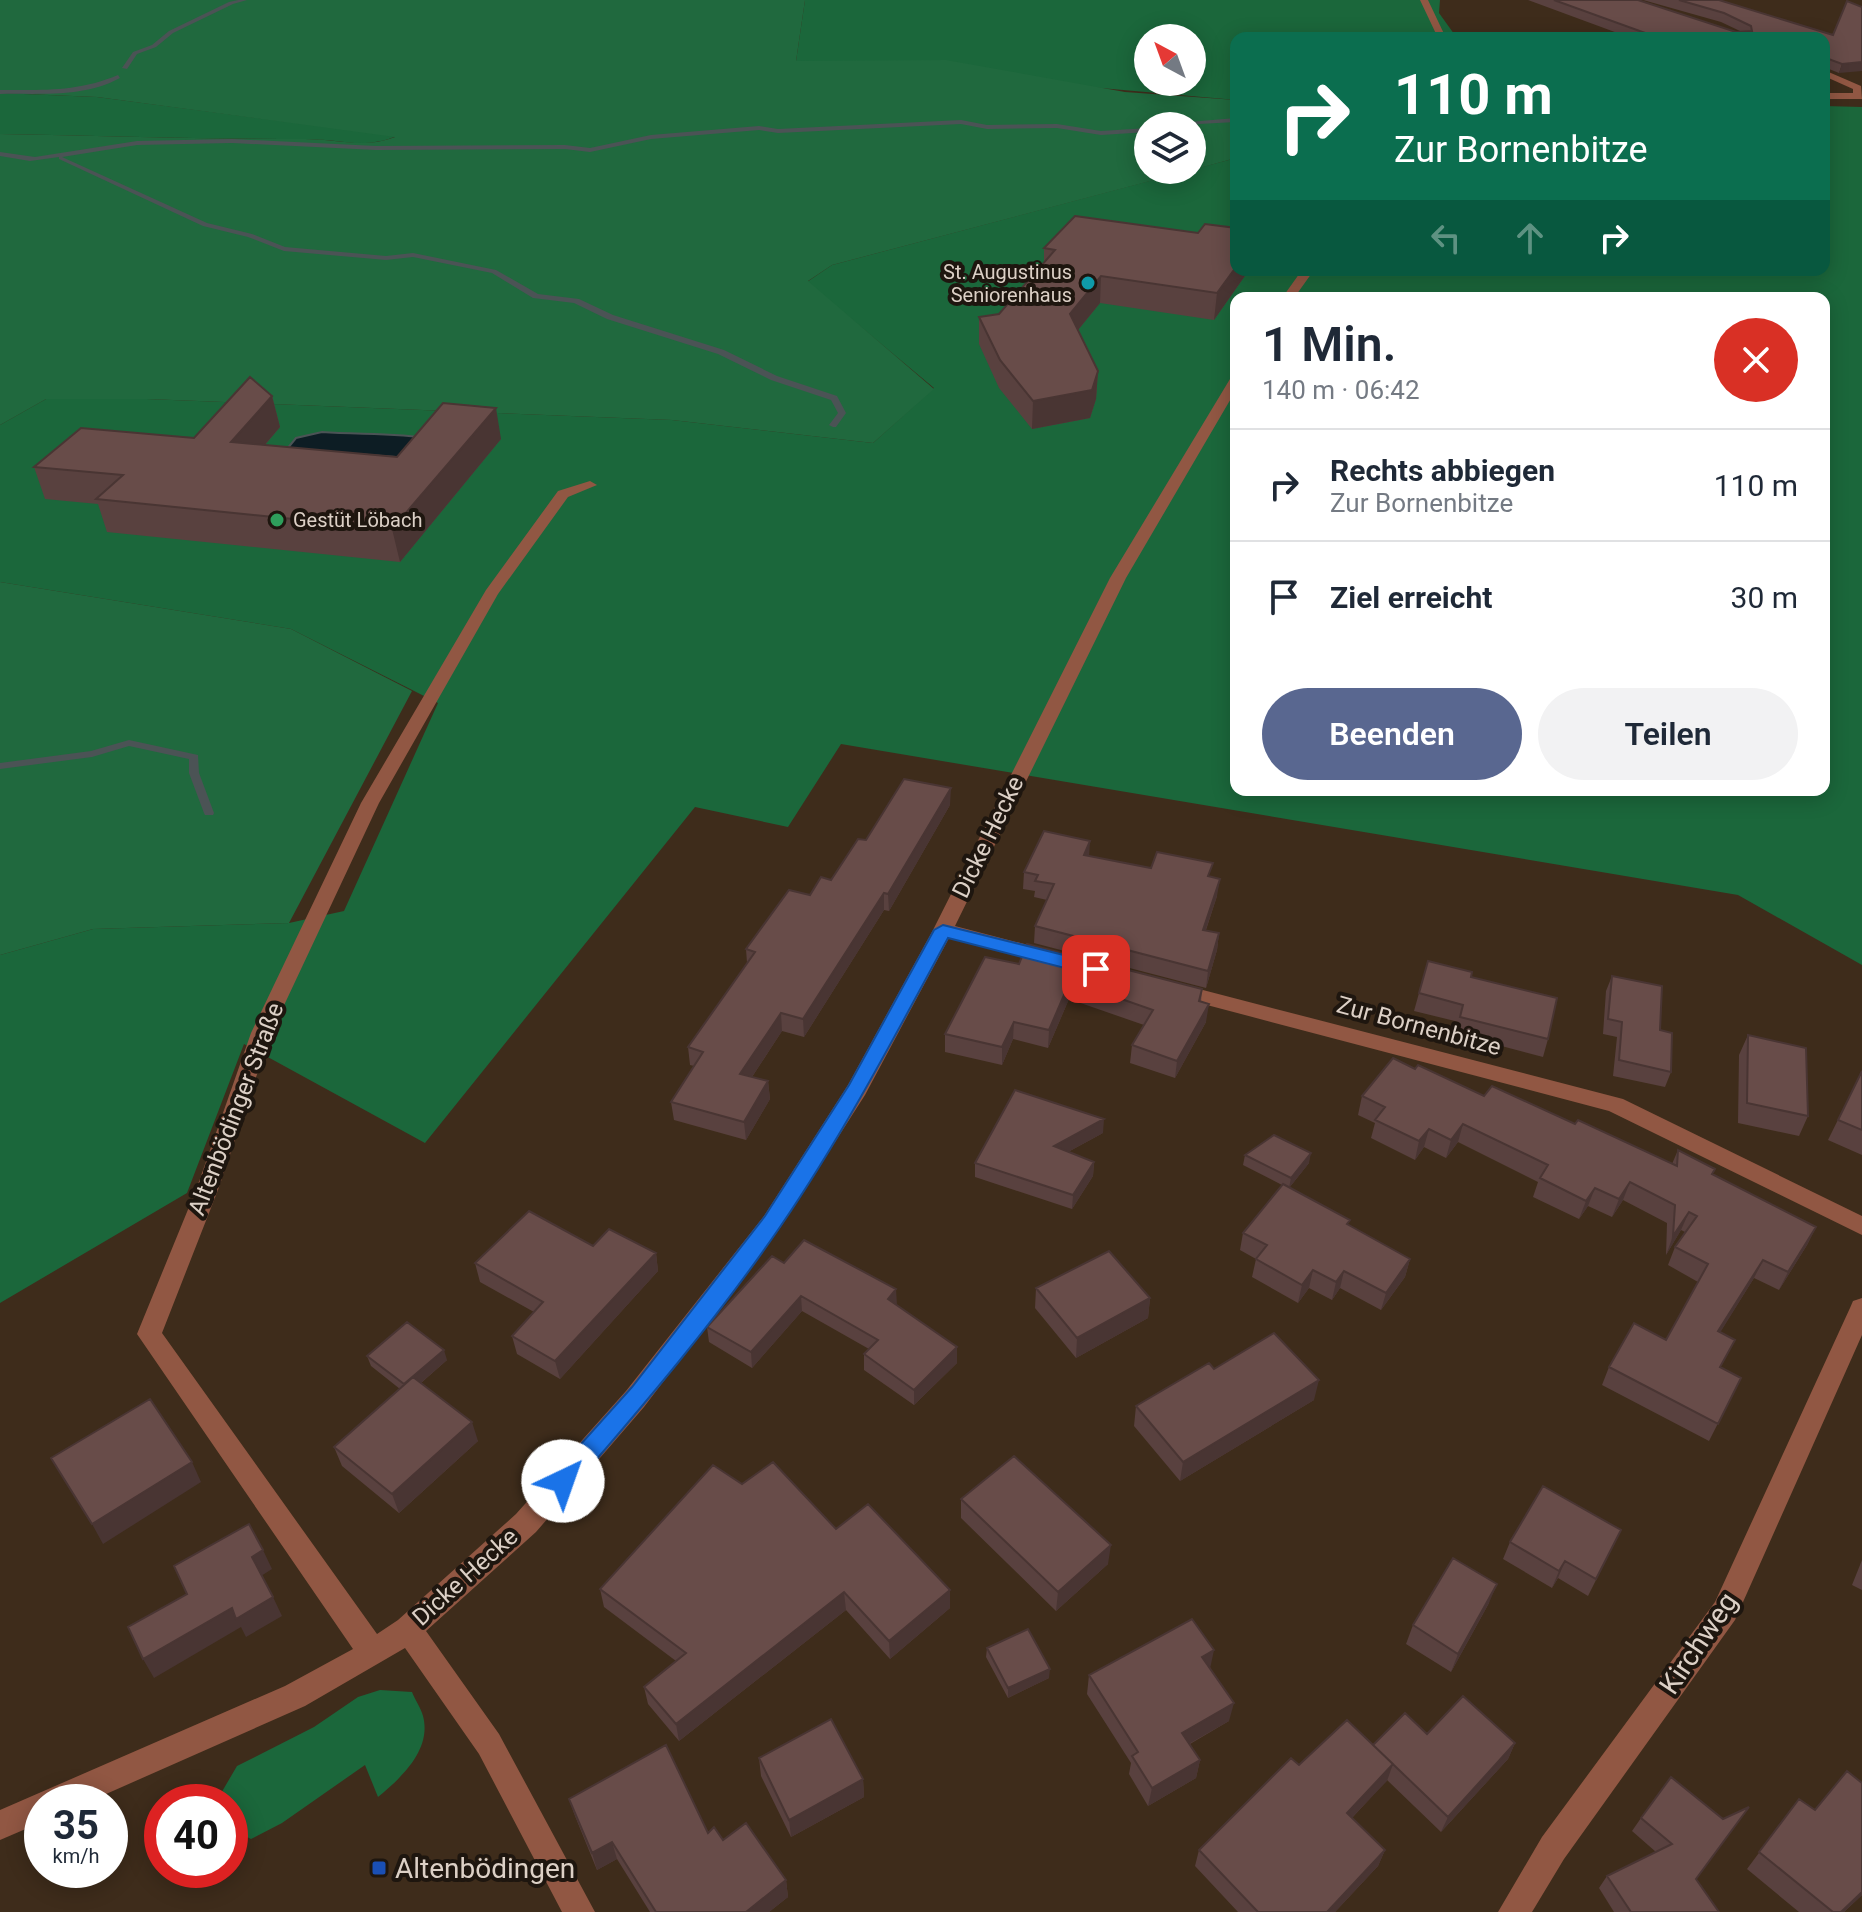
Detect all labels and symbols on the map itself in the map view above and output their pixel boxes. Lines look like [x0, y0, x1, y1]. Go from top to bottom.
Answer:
north arrow [1134, 24, 1206, 96]
place label: St. Augustinus Seniorenhaus [943, 260, 1072, 307]
marker: St. Augustinus Seniorenhaus [1079, 274, 1097, 292]
place label: Gestüt Löbach [293, 508, 422, 532]
marker: Gestüt Löbach [268, 511, 286, 529]
street label: Dicke Hecke [947, 772, 1029, 902]
pin [1062, 935, 1130, 1003]
street label: Zur Bornenbitze [1334, 991, 1504, 1061]
street label: Altenbödinger Straße [183, 999, 289, 1219]
position arrow [521, 1439, 605, 1523]
street label: Dicke Hecke [407, 1522, 523, 1632]
street label: Kirchweg [1652, 1586, 1744, 1700]
speed limit sign: 40 [144, 1784, 248, 1888]
place label: Altenbödingen [395, 1852, 575, 1885]
marker: Altenbödingen [370, 1859, 388, 1877]

